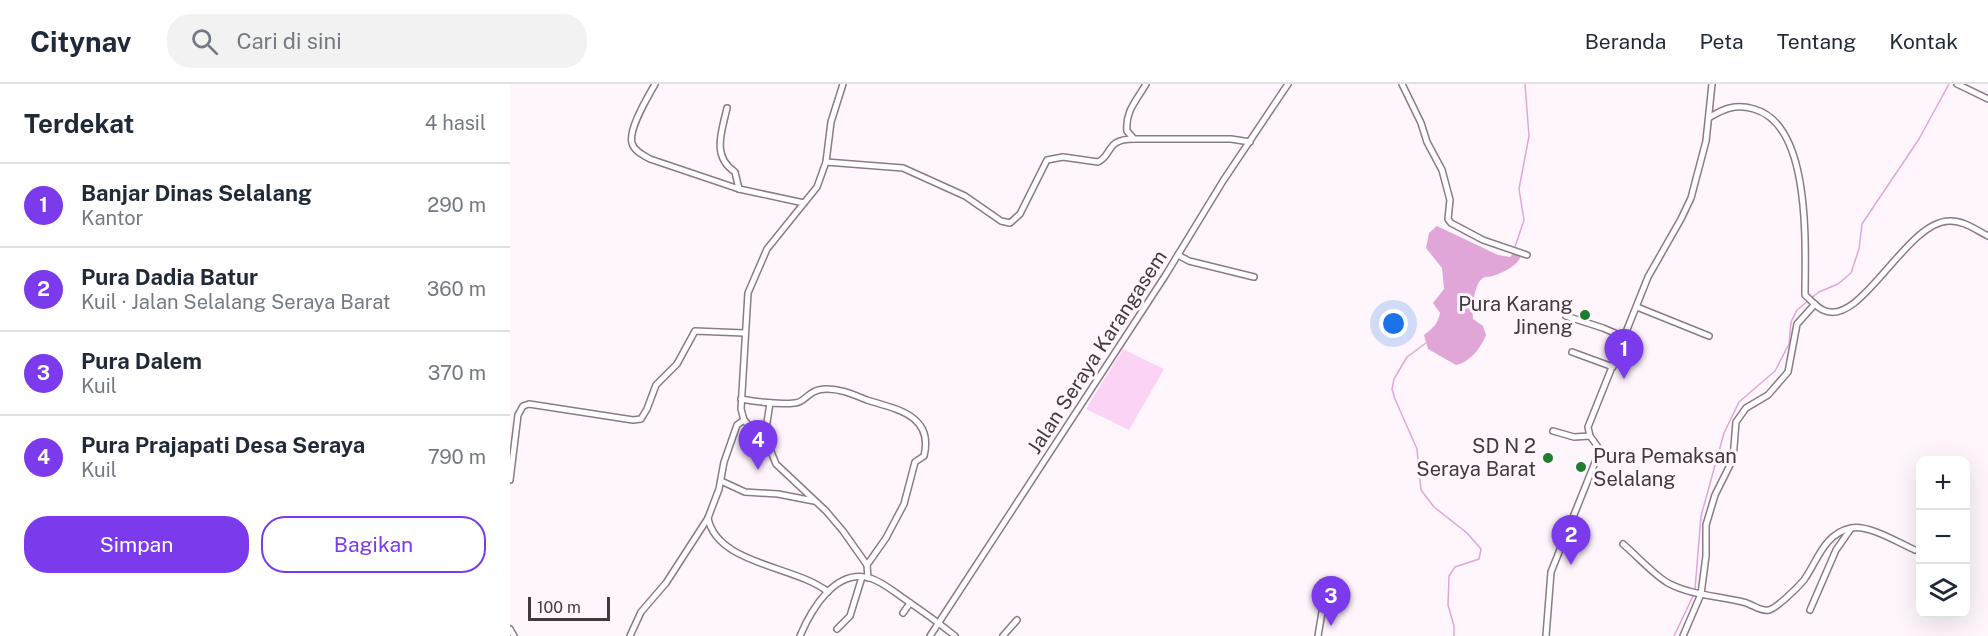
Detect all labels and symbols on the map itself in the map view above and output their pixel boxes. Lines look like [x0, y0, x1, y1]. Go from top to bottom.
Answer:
street label: Jalan Seraya Karangasem [1022, 246, 1172, 458]
place label: Pura Karang Jineng [1458, 292, 1573, 339]
marker: Pura Karang Jineng [1578, 308, 1592, 322]
your location [1379, 309, 1408, 338]
pin: 1 [1604, 330, 1644, 379]
pin: 4 [738, 420, 778, 470]
place label: SD N 2 Seraya Barat [1416, 434, 1536, 481]
place label: Pura Pemaksan Selalang [1593, 444, 1737, 491]
marker: SD N 2 Seraya Barat [1541, 451, 1555, 465]
marker: Pura Pemaksan Selalang [1574, 460, 1588, 474]
pin: 2 [1552, 516, 1590, 565]
pin: 3 [1312, 576, 1350, 626]
scale bar [528, 594, 610, 622]

